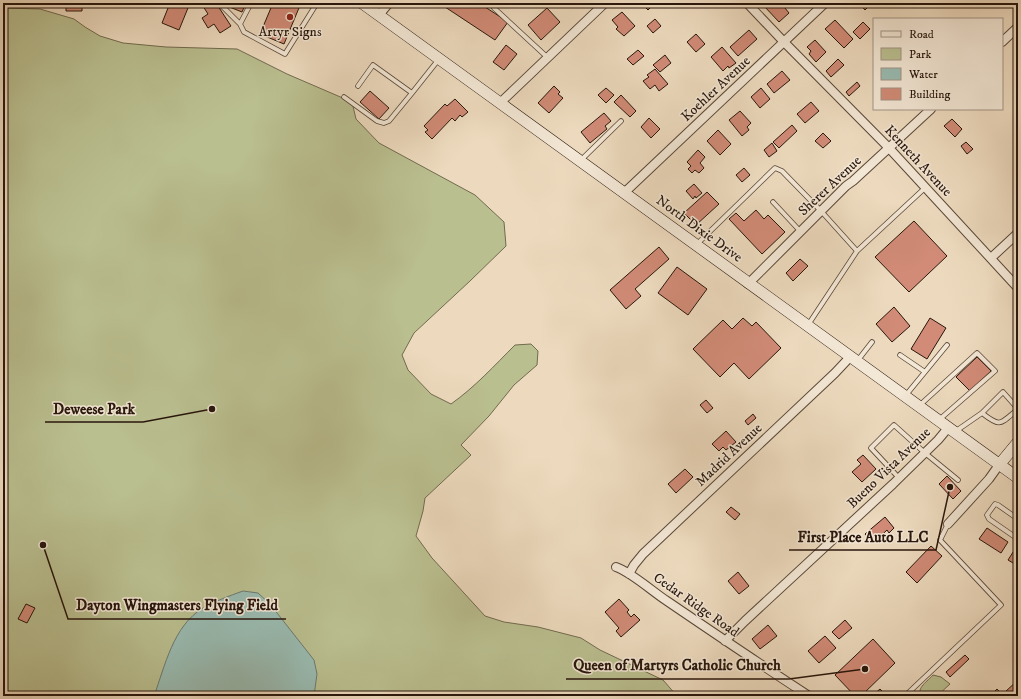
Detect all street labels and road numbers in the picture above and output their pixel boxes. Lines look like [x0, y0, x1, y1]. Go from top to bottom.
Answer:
street label: Koehler Avenue [678, 52, 755, 126]
street label: Kenneth Avenue [880, 122, 956, 201]
street label: Sherer Avenue [795, 152, 866, 220]
street label: North Dixie Drive [652, 192, 746, 267]
street label: Madrid Avenue [692, 419, 766, 491]
street label: Bueno Vista Avenue [843, 423, 935, 512]
street label: Cedar Ridge Road [650, 569, 742, 641]

